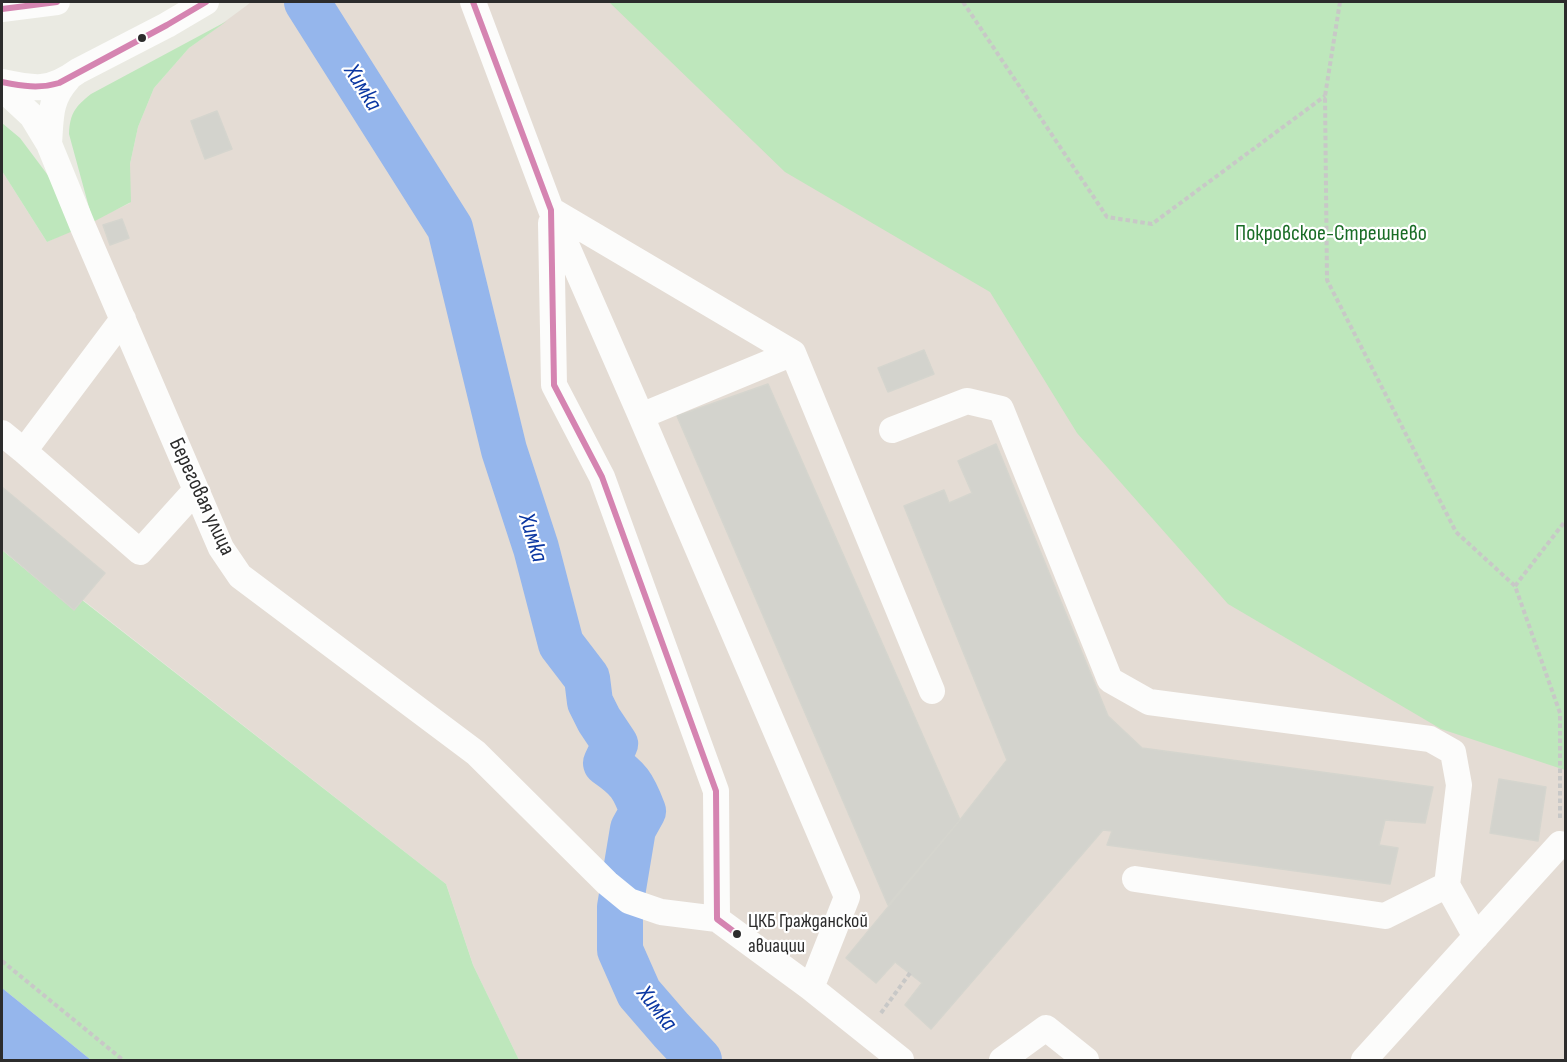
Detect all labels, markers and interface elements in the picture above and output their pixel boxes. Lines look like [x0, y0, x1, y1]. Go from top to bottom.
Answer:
unlabelled marker [136, 32, 148, 44]
water label: Химка [337, 59, 387, 117]
park label: Покровское-Стрешнево [1235, 221, 1427, 247]
street label: Береговая улица [162, 434, 240, 560]
water label: Химка [511, 510, 553, 566]
place label: ЦКБ Гражданской авиации [748, 910, 868, 957]
marker: ЦКБ Гражданской авиации [731, 928, 743, 940]
water label: Химка [629, 981, 683, 1037]

